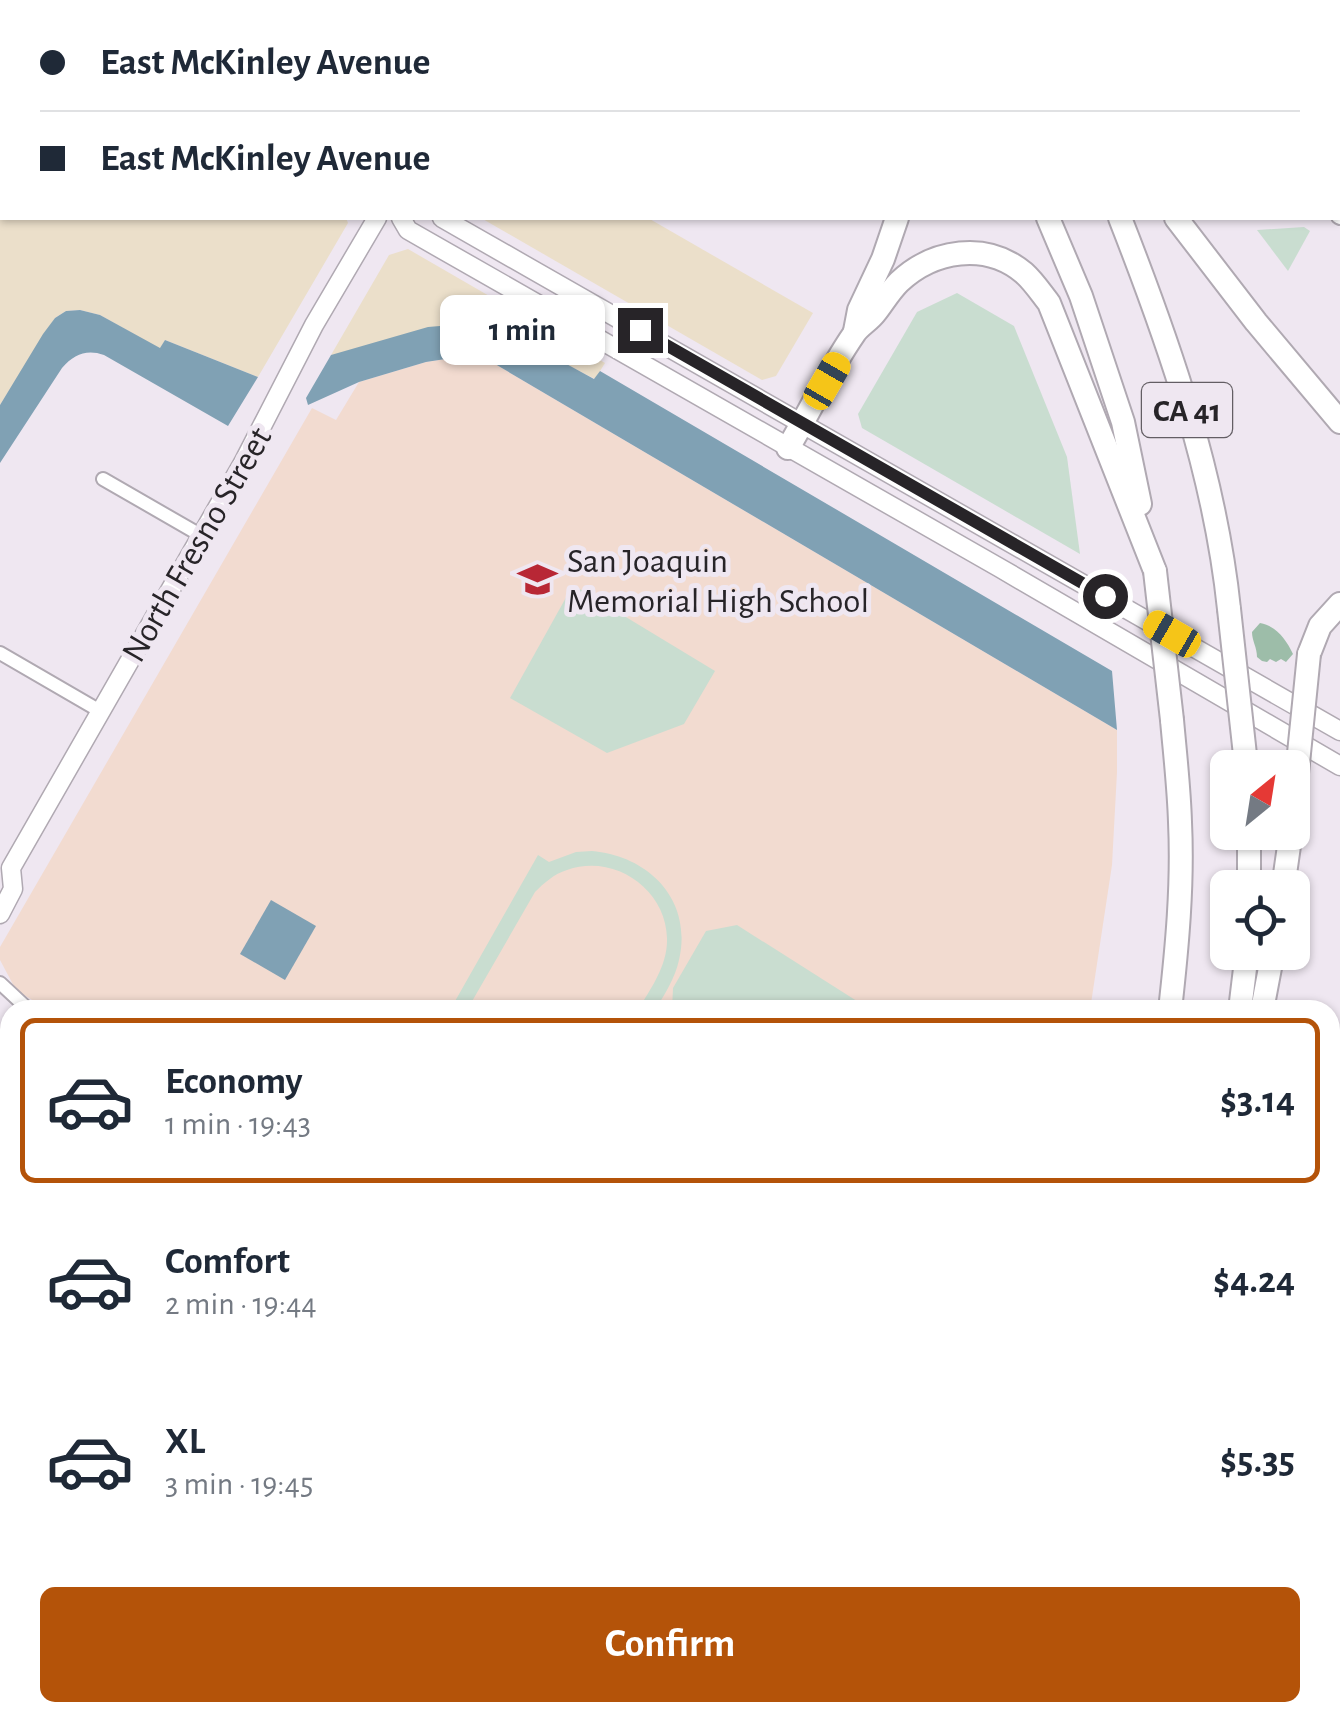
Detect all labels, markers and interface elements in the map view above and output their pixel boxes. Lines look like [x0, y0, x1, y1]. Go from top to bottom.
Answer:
text: East McKinley Avenue [100, 44, 431, 82]
text: East McKinley Avenue [100, 140, 431, 178]
callout: 1 min [440, 295, 605, 365]
route end [618, 308, 663, 353]
text: 1 min [489, 314, 556, 346]
car [799, 348, 855, 414]
road number: CA 41 [1142, 383, 1232, 437]
street label: North Fresno Street [116, 422, 278, 668]
place label: San Joaquin Memorial High School [567, 544, 869, 619]
school or university icon: San Joaquin Memorial High School [516, 559, 558, 601]
route start [1083, 574, 1128, 619]
car [1139, 606, 1205, 662]
north arrow [1210, 750, 1310, 850]
map controls [1210, 750, 1310, 970]
button: locate [1210, 870, 1310, 970]
icon: car [45, 1056, 135, 1146]
text: Economy [165, 1063, 303, 1101]
text: $3.14 [1220, 1082, 1295, 1120]
text: 1 min · 19:43 [165, 1108, 311, 1140]
icon: car [45, 1236, 135, 1326]
text: Comfort [165, 1243, 290, 1281]
text: $4.24 [1213, 1262, 1295, 1300]
text: 2 min · 19:44 [165, 1288, 317, 1320]
icon: car [45, 1416, 135, 1506]
text: XL [165, 1423, 205, 1461]
text: $5.35 [1220, 1442, 1295, 1480]
text: 3 min · 19:45 [165, 1468, 313, 1500]
button: Confirm [40, 1587, 1300, 1702]

